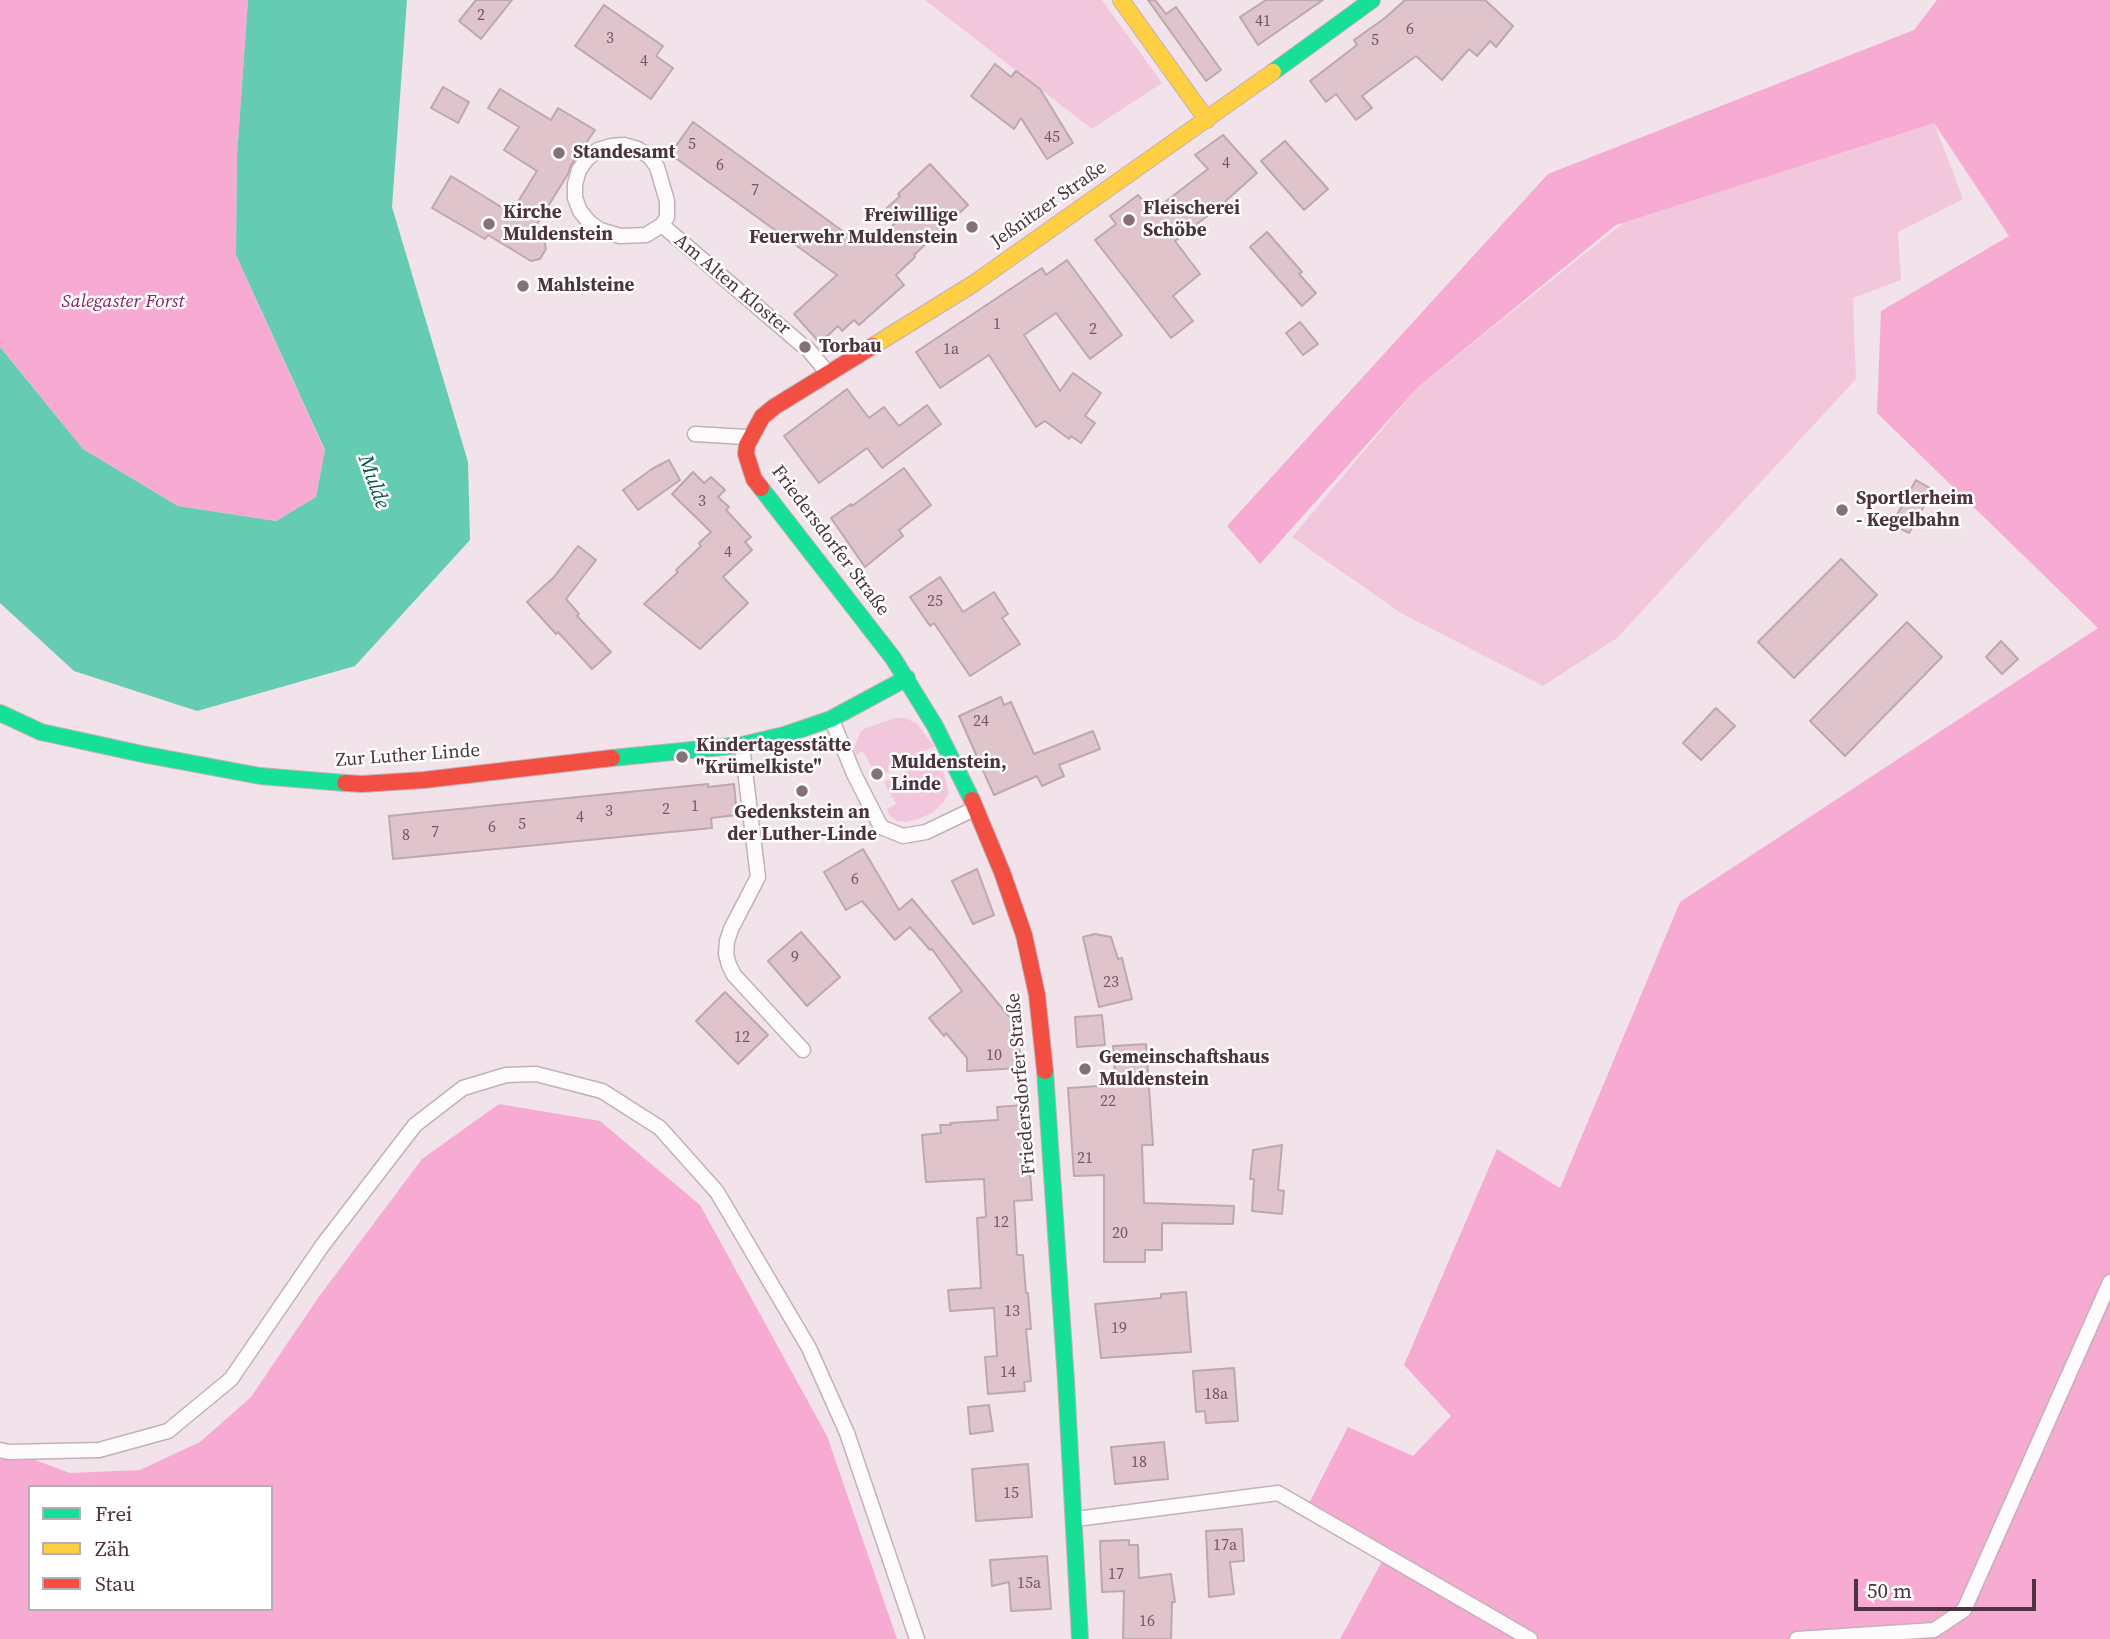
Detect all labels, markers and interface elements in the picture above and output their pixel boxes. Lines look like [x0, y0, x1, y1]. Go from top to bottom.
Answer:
house number: 2 [477, 6, 485, 26]
house number: 41 [1255, 12, 1271, 32]
house number: 6 [1406, 20, 1414, 40]
house number: 3 [606, 29, 614, 49]
house number: 5 [1371, 31, 1379, 51]
house number: 4 [640, 52, 648, 72]
house number: 45 [1044, 128, 1060, 148]
house number: 5 [688, 135, 696, 155]
place label: Standesamt [573, 142, 675, 164]
marker: Standesamt [551, 145, 567, 161]
house number: 4 [1222, 154, 1230, 174]
house number: 6 [716, 156, 724, 176]
street label: Jeßnitzer Straße [987, 157, 1111, 253]
house number: 7 [751, 181, 759, 201]
place label: Fleischerei Schöbe [1143, 198, 1240, 242]
place label: Kirche Muldenstein [503, 202, 613, 246]
place label: Freiwillige Feuerwehr Muldenstein [749, 205, 958, 249]
marker: Fleischerei Schöbe [1121, 212, 1137, 228]
marker: Kirche Muldenstein [481, 216, 497, 232]
marker: Freiwillige Feuerwehr Muldenstein [964, 219, 980, 235]
street label: Am Alten Kloster [669, 230, 795, 340]
place label: Mahlsteine [537, 275, 634, 297]
marker: Mahlsteine [515, 278, 531, 294]
park label: Salegaster Forst [61, 291, 185, 313]
house number: 1 [993, 315, 1001, 335]
house number: 2 [1089, 320, 1097, 340]
place label: Torbau [819, 336, 882, 358]
marker: Torbau [797, 339, 813, 355]
house number: 1a [943, 340, 959, 360]
water label: Mulde [352, 452, 394, 512]
street label: Friedersdorfer Straße [766, 461, 894, 621]
place label: Sportlerheim - Kegelbahn [1856, 488, 1974, 532]
house number: 3 [698, 492, 706, 512]
marker: Sportlerheim - Kegelbahn [1834, 502, 1850, 518]
house number: 4 [724, 543, 732, 563]
house number: 25 [927, 592, 943, 612]
house number: 24 [973, 712, 989, 732]
place label: Kindertagesstätte "Krümelkiste" [696, 735, 851, 779]
street label: Zur Luther Linde [335, 740, 481, 772]
marker: Kindertagesstätte "Krümelkiste" [674, 749, 690, 765]
place label: Muldenstein, Linde [891, 752, 1007, 796]
marker: Muldenstein, Linde [869, 766, 885, 782]
marker: Gedenkstein an der Luther-Linde [794, 783, 810, 799]
house number: 1 [691, 797, 699, 817]
house number: 2 [662, 800, 670, 820]
house number: 3 [605, 802, 613, 822]
place label: Gedenkstein an der Luther-Linde [727, 802, 877, 846]
house number: 4 [576, 808, 584, 828]
house number: 5 [518, 815, 526, 835]
house number: 6 [488, 818, 496, 838]
house number: 7 [431, 823, 439, 843]
house number: 8 [402, 826, 410, 846]
house number: 6 [851, 870, 859, 890]
house number: 9 [791, 948, 799, 968]
house number: 23 [1103, 973, 1119, 993]
street label: Friedersdorfer Straße [1003, 992, 1041, 1176]
house number: 12 [734, 1028, 750, 1048]
house number: 10 [986, 1046, 1002, 1066]
place label: Gemeinschaftshaus Muldenstein [1099, 1047, 1269, 1091]
marker: Gemeinschaftshaus Muldenstein [1077, 1061, 1093, 1077]
house number: 22 [1100, 1092, 1116, 1112]
house number: 21 [1077, 1149, 1093, 1169]
house number: 12 [993, 1213, 1009, 1233]
house number: 20 [1112, 1224, 1128, 1244]
house number: 13 [1004, 1302, 1020, 1322]
house number: 19 [1111, 1319, 1127, 1339]
house number: 14 [1000, 1363, 1016, 1383]
house number: 18a [1204, 1385, 1228, 1405]
house number: 18 [1131, 1453, 1147, 1473]
house number: 15 [1003, 1484, 1019, 1504]
legend [28, 1485, 273, 1611]
text: Frei [95, 1499, 132, 1528]
text: Zäh [95, 1534, 130, 1563]
house number: 17a [1213, 1536, 1237, 1556]
house number: 17 [1108, 1565, 1124, 1585]
scale bar [1858, 1566, 2040, 1610]
text: Stau [95, 1569, 135, 1598]
house number: 15a [1017, 1574, 1041, 1594]
text: 50 m [1867, 1576, 1912, 1605]
house number: 16 [1139, 1612, 1155, 1632]

